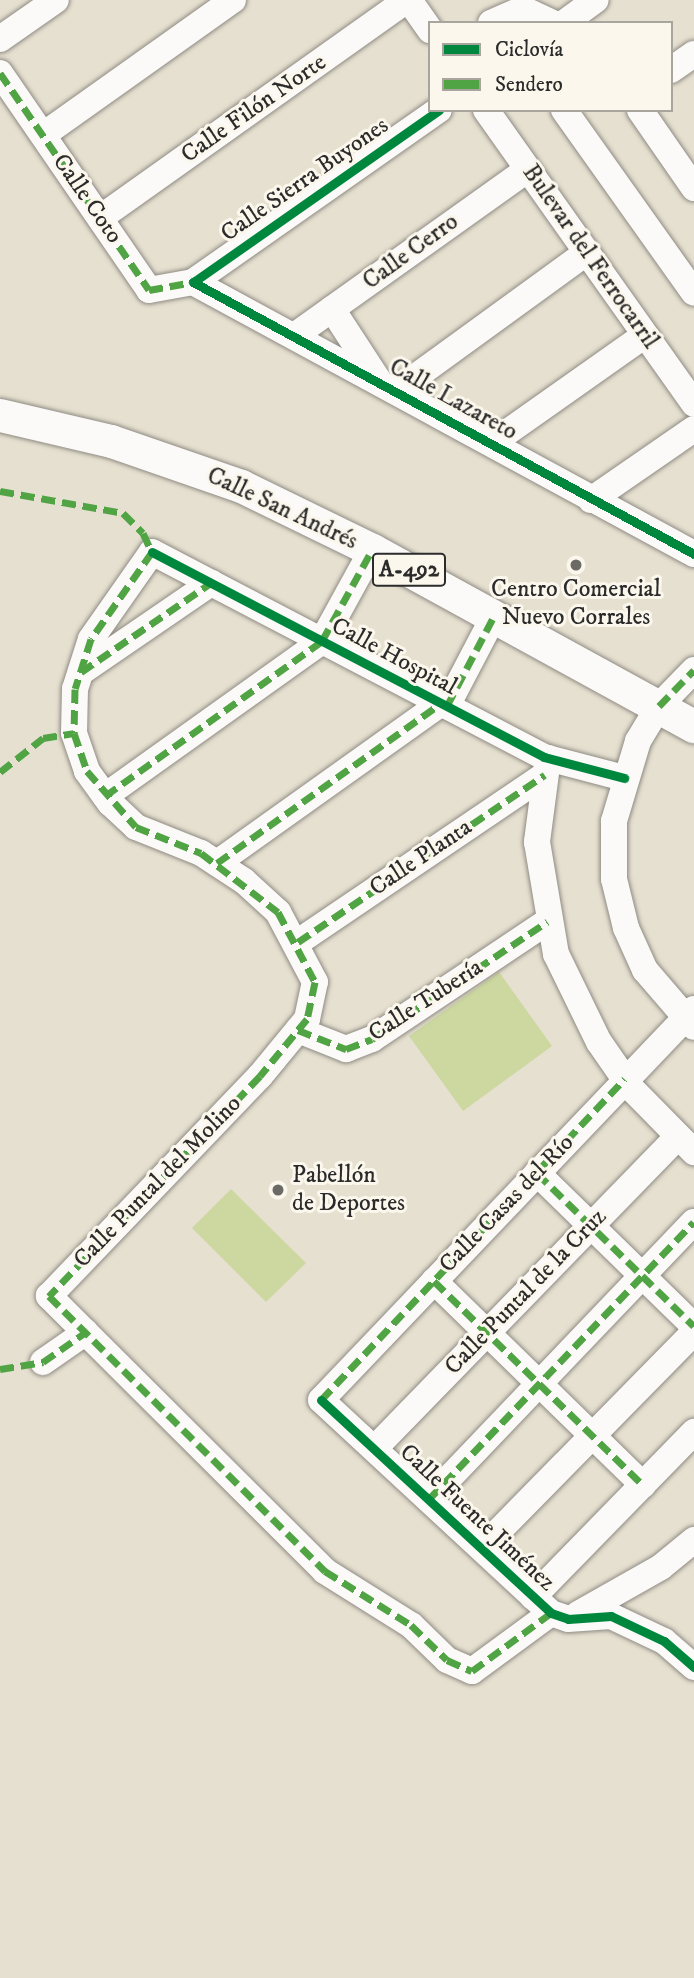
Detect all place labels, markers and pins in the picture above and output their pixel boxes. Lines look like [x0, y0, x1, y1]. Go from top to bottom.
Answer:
marker: Centro Comercial Nuevo Corrales [568, 557, 584, 573]
place label: Centro Comercial Nuevo Corrales [491, 576, 661, 632]
place label: Pabellón de Deportes [292, 1162, 405, 1218]
marker: Pabellón de Deportes [270, 1182, 286, 1198]

